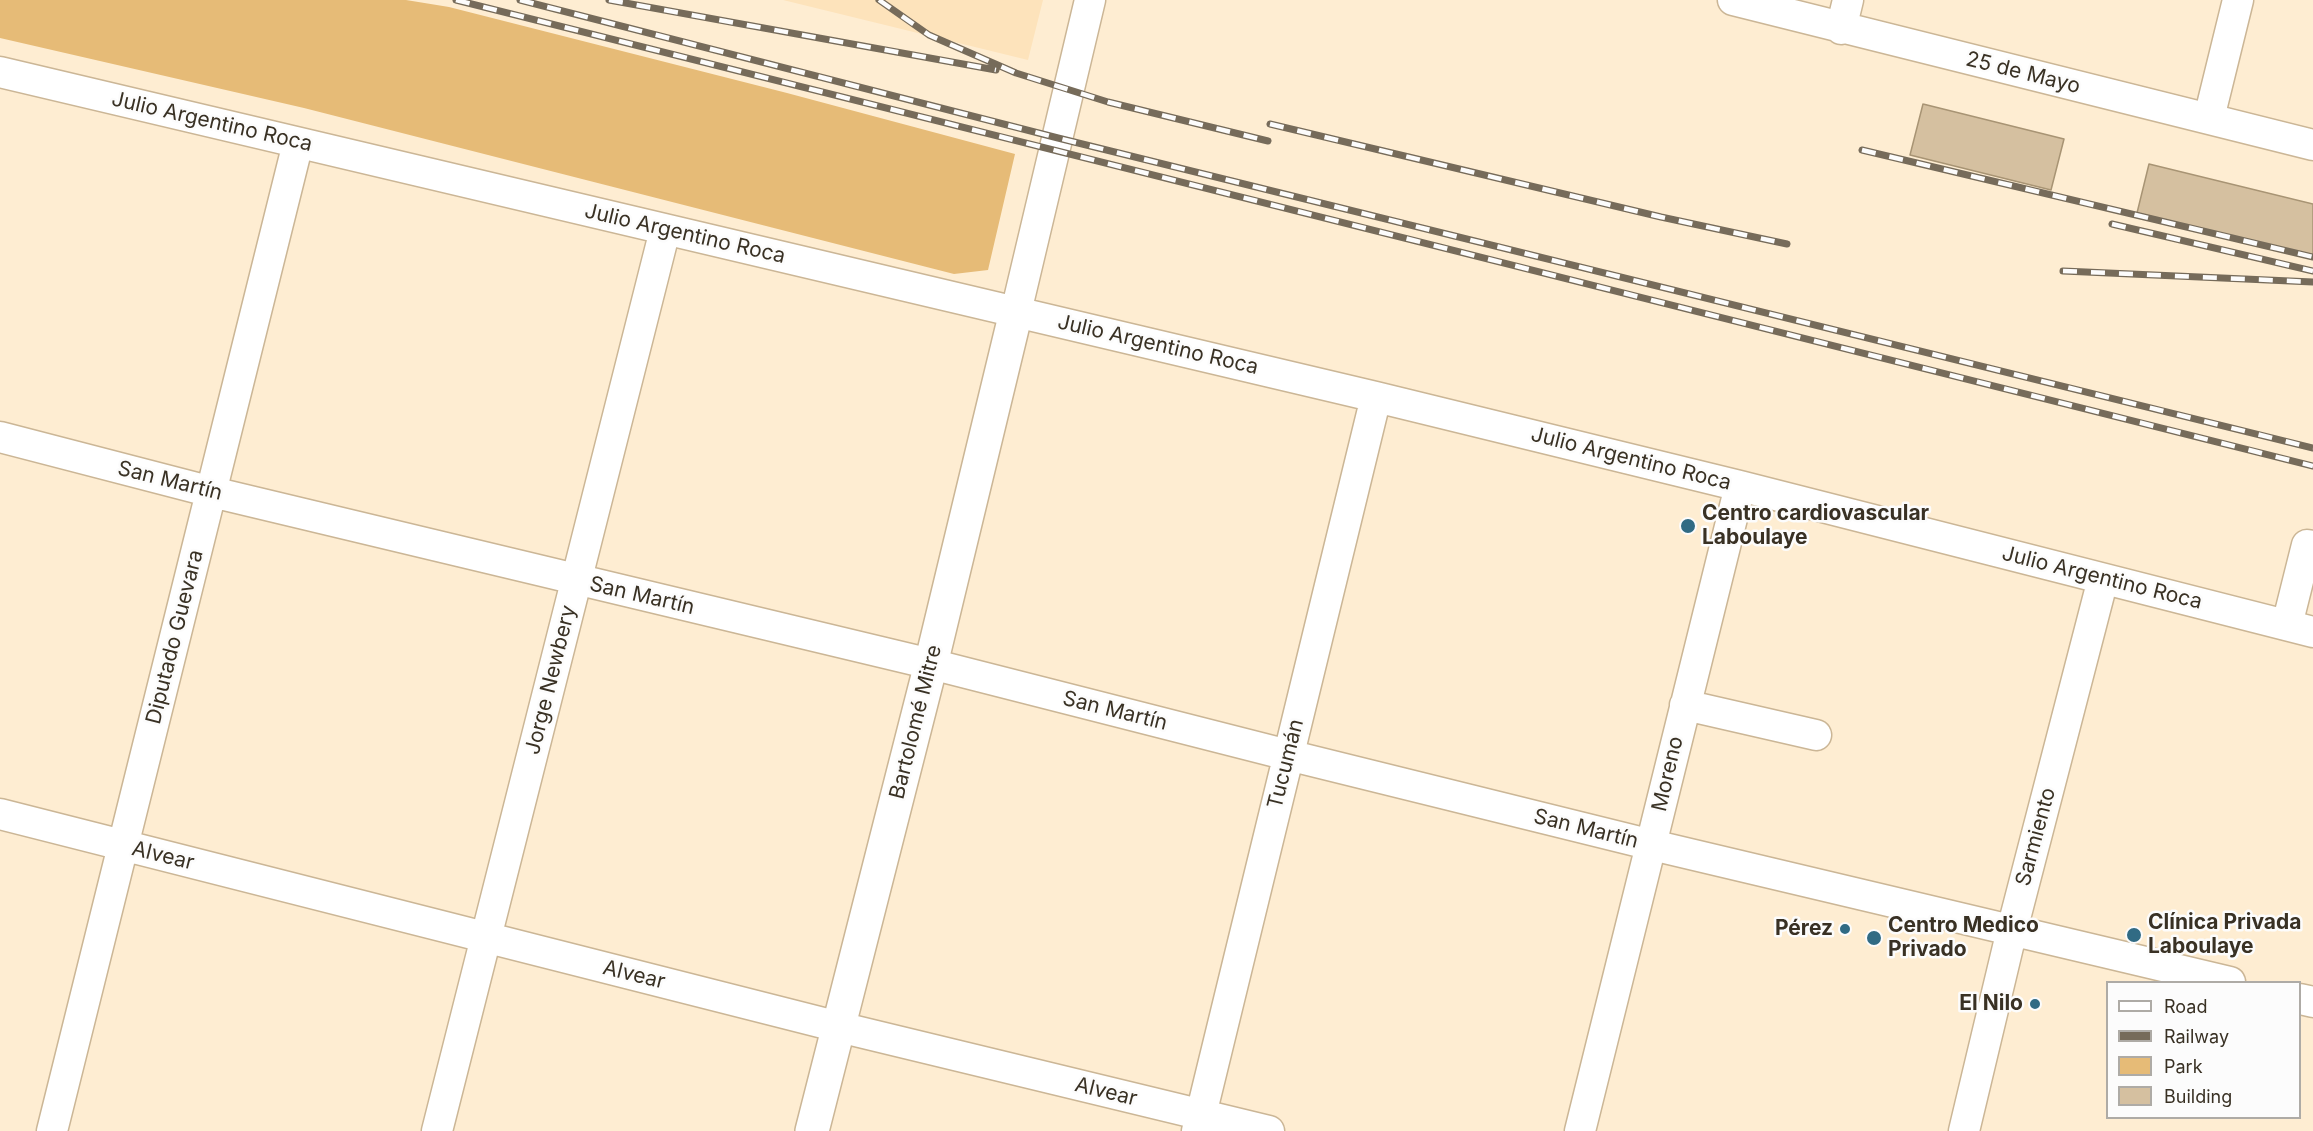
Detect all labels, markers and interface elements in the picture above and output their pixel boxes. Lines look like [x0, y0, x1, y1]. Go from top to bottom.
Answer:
street label: 25 de Mayo [1963, 47, 2083, 99]
street label: Julio Argentino Roca [109, 87, 315, 157]
street label: Julio Argentino Roca [582, 199, 788, 269]
street label: Julio Argentino Roca [1055, 310, 1261, 380]
street label: Julio Argentino Roca [1528, 422, 1734, 496]
street label: San Martín [115, 456, 225, 506]
place label: Centro cardiovascular Laboulaye [1702, 501, 1929, 551]
marker: Centro cardiovascular Laboulaye [1679, 517, 1697, 535]
street label: Julio Argentino Roca [1999, 541, 2205, 615]
street label: Diputado Guevara [141, 547, 209, 727]
street label: San Martín [587, 572, 697, 620]
street label: Jorge Newbery [520, 603, 582, 757]
street label: Bartolomé Mitre [885, 642, 947, 802]
street label: San Martín [1060, 686, 1170, 736]
street label: Tucumán [1263, 717, 1309, 811]
street label: Moreno [1647, 734, 1689, 814]
street label: Sarmiento [2011, 785, 2061, 889]
street label: San Martín [1531, 804, 1641, 854]
street label: Alvear [129, 836, 197, 876]
place label: Clínica Privada Laboulaye [2148, 910, 2301, 960]
place label: Centro Medico Privado [1888, 913, 2039, 963]
place label: Pérez [1775, 916, 1833, 942]
marker: Pérez [1838, 922, 1852, 936]
marker: Clínica Privada Laboulaye [2125, 926, 2143, 944]
marker: Centro Medico Privado [1865, 929, 1883, 947]
street label: Alvear [600, 955, 668, 995]
legend [2106, 981, 2301, 1119]
place label: El Nilo [1959, 991, 2023, 1017]
text: Road [2164, 996, 2207, 1017]
marker: El Nilo [2028, 997, 2042, 1011]
text: Railway [2164, 1026, 2229, 1047]
text: Park [2164, 1056, 2203, 1077]
street label: Alvear [1072, 1072, 1140, 1112]
text: Building [2164, 1086, 2232, 1107]

